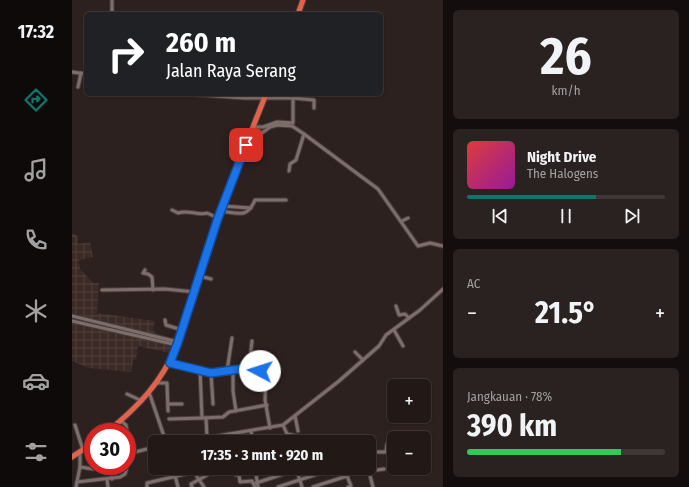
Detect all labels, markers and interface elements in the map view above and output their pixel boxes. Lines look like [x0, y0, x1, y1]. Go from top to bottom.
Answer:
text: 17:32 [18, 21, 54, 43]
text: 26 [540, 25, 592, 88]
text: 260 m [166, 26, 236, 59]
icon: right [100, 28, 152, 80]
text: Jalan Raya Serang [166, 60, 296, 82]
text: km/h [552, 83, 581, 98]
icon: directions [22, 86, 50, 114]
pin [229, 128, 263, 162]
icon: arrive [235, 134, 257, 156]
text: Night Drive [527, 148, 596, 166]
icon: music [22, 156, 50, 184]
text: The Halogens [527, 166, 598, 181]
icon: previous [489, 205, 511, 227]
icon: pause [555, 205, 577, 227]
icon: next [621, 205, 643, 227]
icon: phone [22, 226, 50, 254]
text: AC [467, 276, 480, 291]
text: 21.5° [535, 295, 597, 331]
icon: climate [22, 297, 50, 325]
text: − [467, 300, 477, 327]
text: + [655, 300, 665, 327]
position arrow [239, 350, 281, 392]
icon: car [22, 367, 50, 395]
map controls [387, 379, 431, 475]
button: + [387, 379, 431, 423]
text: Jangkauan · 78% [467, 389, 552, 404]
text: 390 km [467, 408, 557, 444]
speed limit sign: 30 [84, 423, 136, 475]
button: − [387, 431, 431, 475]
icon: filters [22, 438, 50, 466]
text: 17:35 · 3 mnt · 920 m [201, 446, 323, 464]

